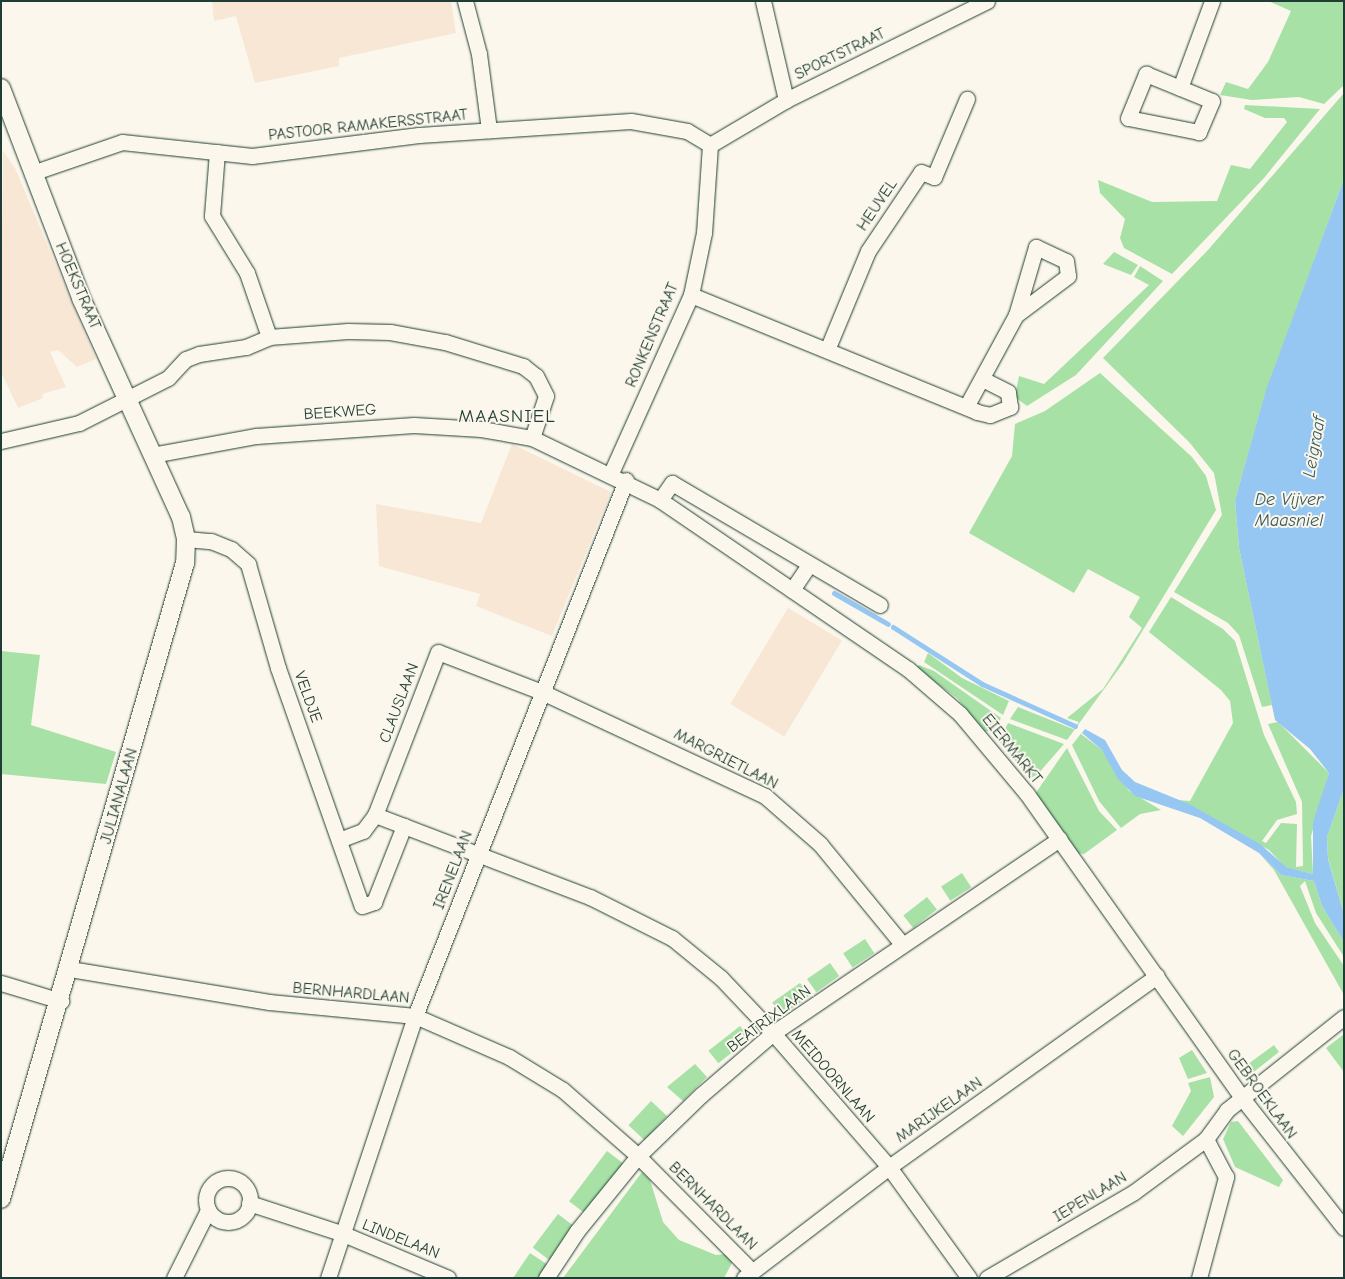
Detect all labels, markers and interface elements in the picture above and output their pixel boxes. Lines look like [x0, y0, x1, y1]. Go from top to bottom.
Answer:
street label: SPORTSTRAAT [792, 24, 888, 84]
street label: PASTOOR RAMAKERSSTRAAT [267, 105, 469, 145]
street label: HEUVEL [853, 175, 901, 235]
street label: HOEKSTRAAT [51, 239, 105, 333]
street label: RONKENSTRAAT [621, 280, 683, 390]
street label: BEEKWEG [303, 400, 377, 424]
district label: MAASNIEL [457, 406, 557, 428]
water label: Leigraaf [1299, 415, 1331, 479]
water label: De Vijver Maasniel [1255, 490, 1323, 532]
street label: CLAUSLAAN [375, 660, 423, 746]
street label: VELDJE [290, 669, 326, 725]
street label: EIERMARKT [978, 710, 1046, 788]
street label: MARGRIETLAAN [671, 724, 781, 794]
street label: JULIANALAAN [96, 746, 142, 846]
street label: IRENELAAN [429, 828, 477, 912]
street label: BERNHARDLAAN [292, 978, 410, 1008]
street label: BEATRIXLAAN [723, 981, 815, 1057]
street label: MEIDOORNLAAN [787, 1025, 879, 1127]
street label: GEBROEKLAAN [1223, 1045, 1301, 1143]
street label: MARIJKELAAN [892, 1073, 986, 1147]
street label: BERNHARDLAAN [665, 1158, 761, 1254]
street label: IEPENLAAN [1050, 1168, 1130, 1226]
street label: LINDELAAN [360, 1215, 442, 1263]

